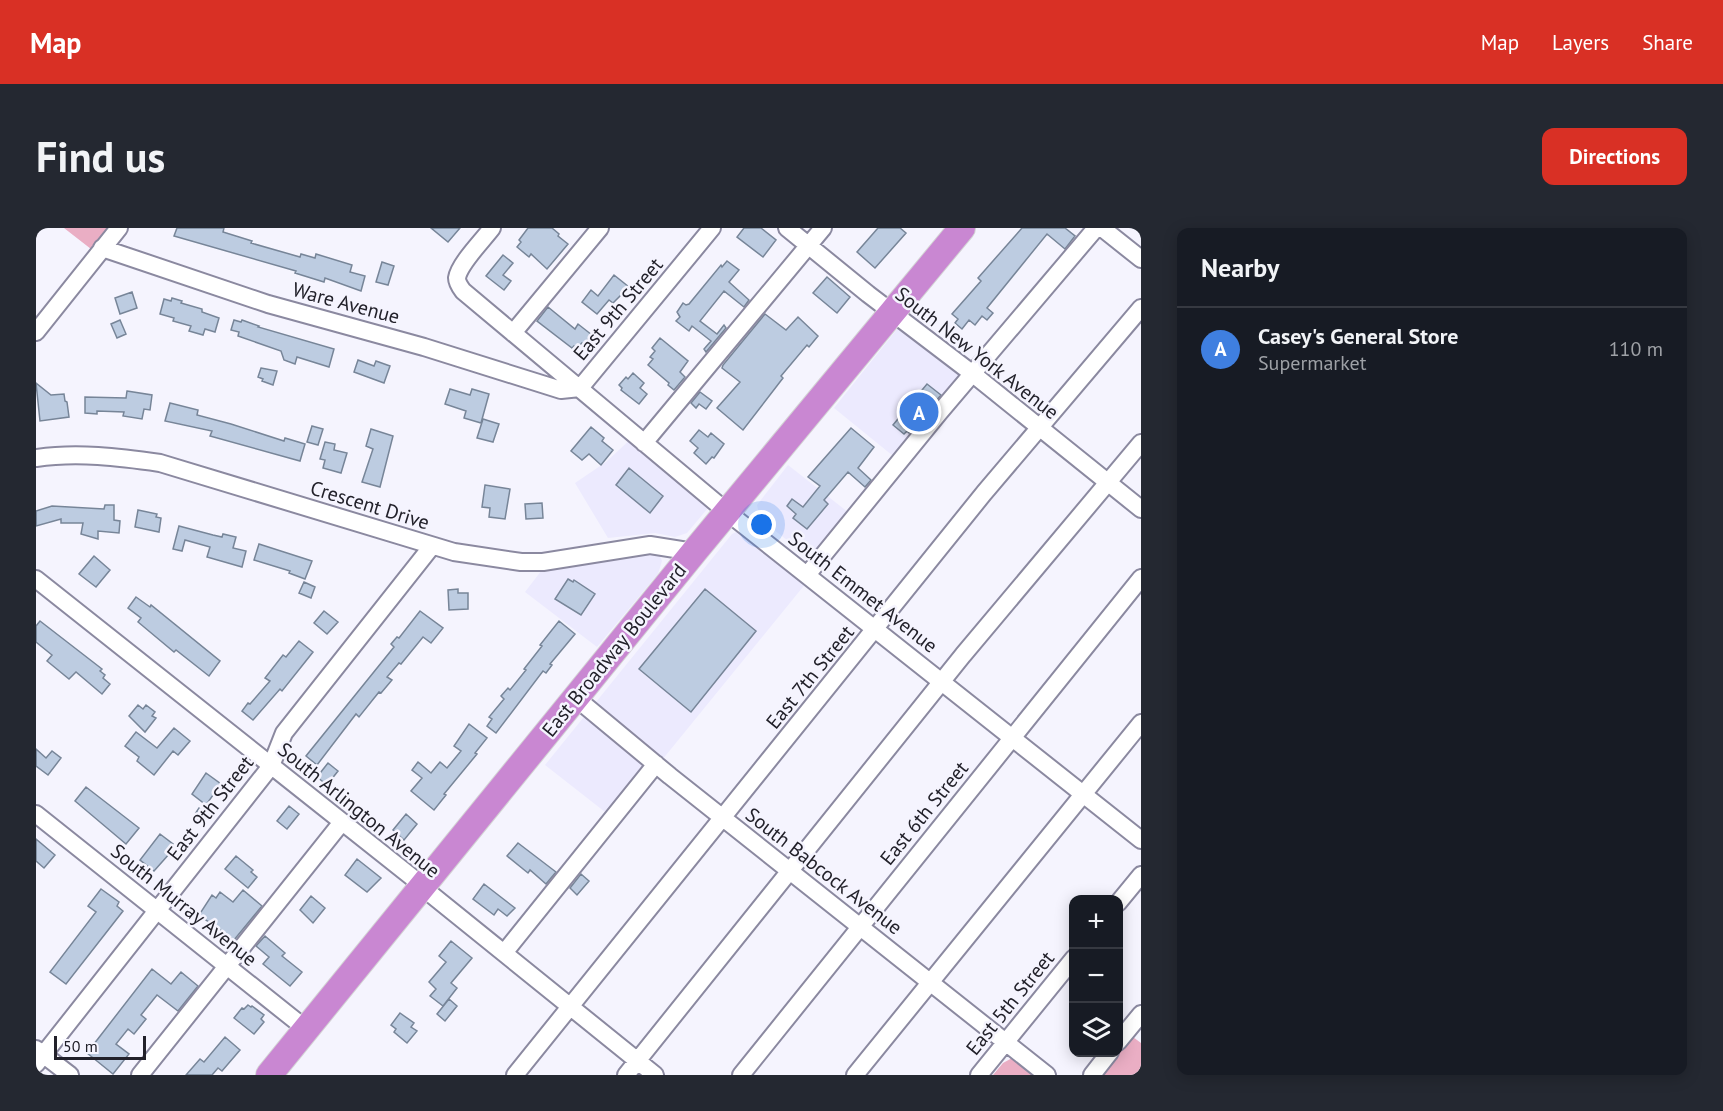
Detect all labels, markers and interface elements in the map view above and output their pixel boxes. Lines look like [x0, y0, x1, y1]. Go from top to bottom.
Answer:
text: Map [30, 24, 81, 61]
text: Map [1481, 29, 1519, 56]
text: Layers [1552, 29, 1609, 56]
text: Share [1642, 29, 1693, 56]
button: Directions [1542, 128, 1687, 185]
text: Find us [36, 129, 165, 184]
text: Nearby [1201, 251, 1279, 284]
street label: East 9th Street [567, 252, 669, 366]
street label: Ware Avenue [290, 276, 402, 330]
street label: South New York Avenue [890, 281, 1064, 425]
text: Casey's General Store [1258, 322, 1459, 350]
text: A [1214, 336, 1227, 362]
text: 110 m [1609, 336, 1663, 362]
text: Supermarket [1258, 350, 1366, 376]
pin: A [900, 390, 938, 435]
street label: Crescent Drive [307, 475, 433, 535]
your location [747, 510, 776, 539]
street label: South Emmet Avenue [783, 526, 943, 658]
street label: East Broadway Boulevard [536, 558, 692, 742]
street label: East 7th Street [760, 620, 860, 734]
street label: South Arlington Avenue [273, 737, 445, 883]
street label: East 9th Street [161, 750, 259, 866]
street label: East 6th Street [874, 756, 974, 870]
street label: South Babcock Avenue [740, 802, 908, 940]
street label: South Murray Avenue [105, 838, 263, 972]
map controls [1069, 895, 1123, 1057]
button: + [1069, 895, 1123, 949]
street label: East 5th Street [960, 946, 1060, 1060]
button: − [1069, 949, 1123, 1003]
button: layers [1069, 1003, 1123, 1057]
scale bar [54, 1033, 146, 1060]
text: 50 m [63, 1036, 98, 1056]

